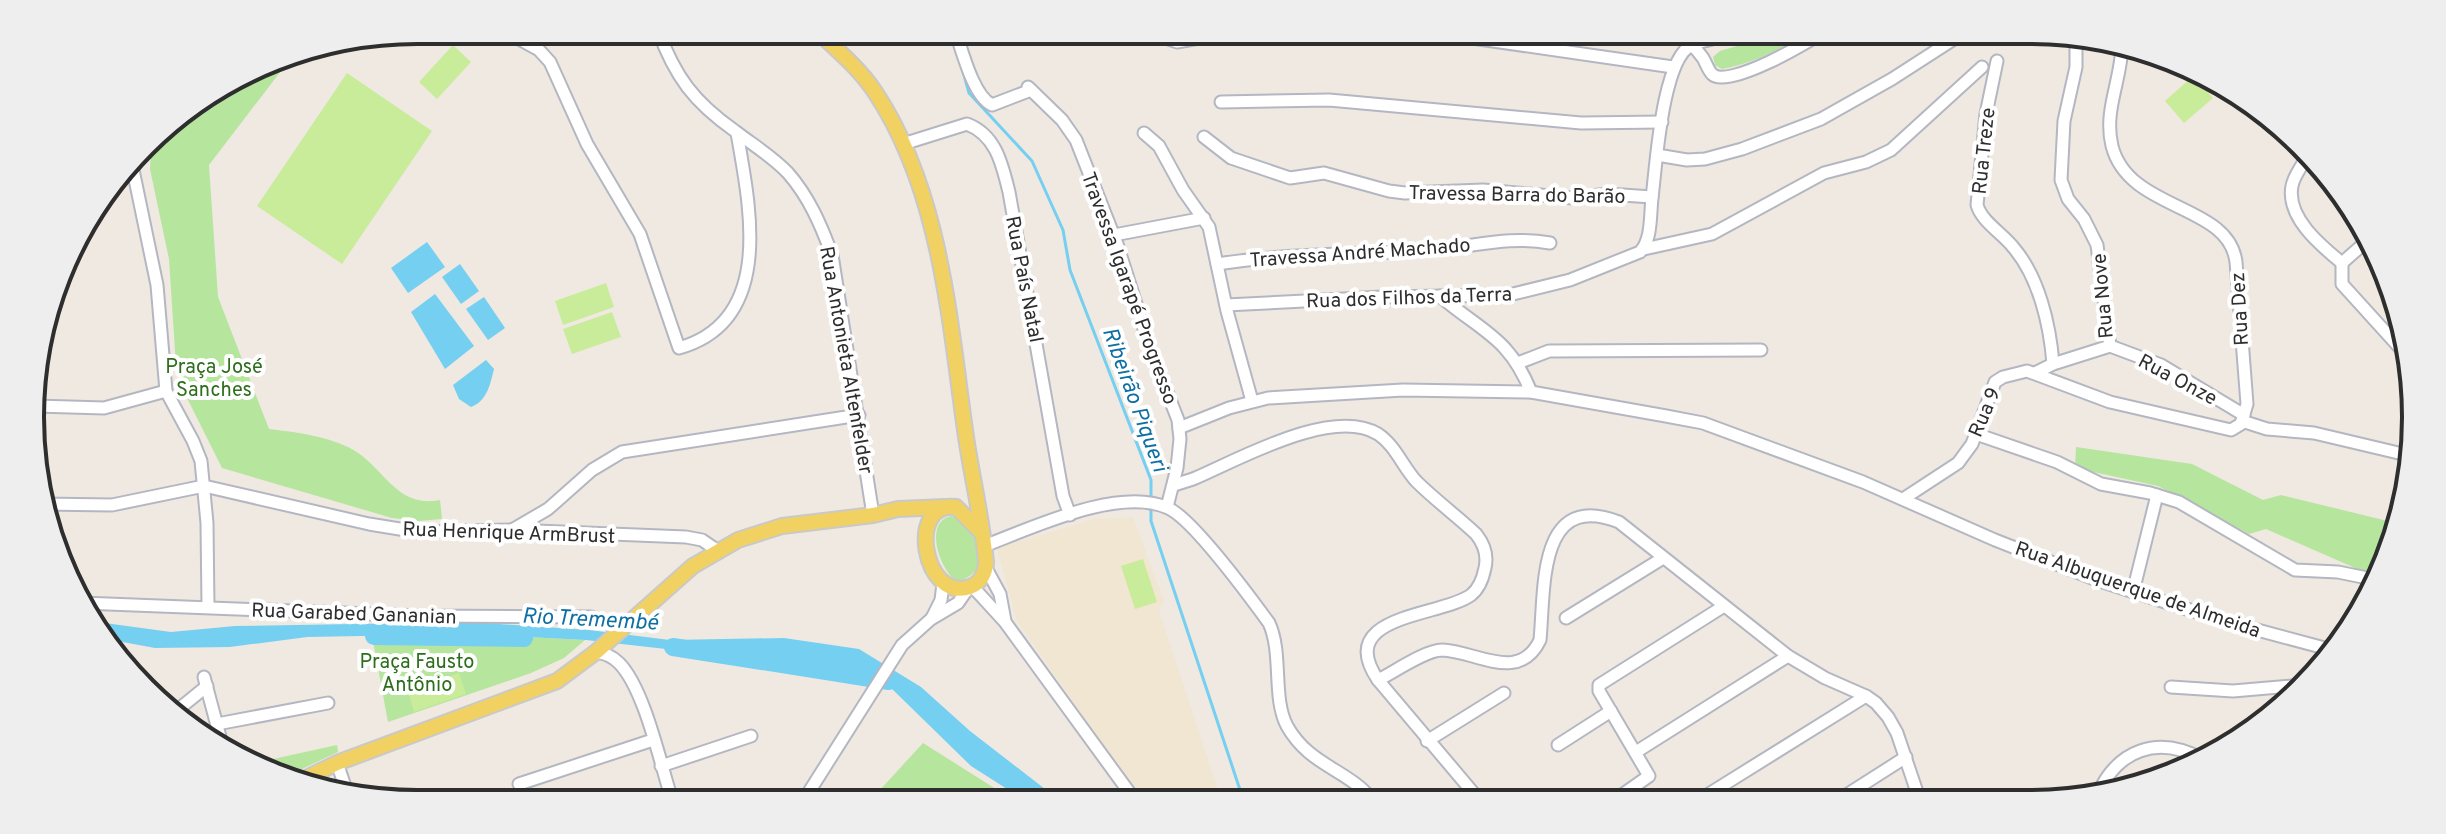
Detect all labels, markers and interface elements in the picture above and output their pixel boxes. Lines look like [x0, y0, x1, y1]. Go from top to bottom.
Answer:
street label: Rua Treze [1968, 106, 2002, 196]
street label: Travessa Igarapé Progresso [1074, 169, 1182, 409]
street label: Travessa Barra do Barão [1408, 181, 1626, 211]
street label: Rua País Natal [998, 214, 1048, 345]
street label: Travessa André Machado [1249, 233, 1472, 275]
street label: Rua Antonieta Altenfelder [812, 244, 878, 477]
street label: Rua Nove [2087, 252, 2121, 340]
street label: Rua Dez [2226, 271, 2256, 346]
street label: Rua dos Filhos da Terra [1306, 282, 1513, 316]
water label: Ribeirão Piqueri [1095, 324, 1173, 477]
street label: Rua Onze [2133, 349, 2221, 412]
park label: Praça José Sanches [165, 355, 263, 404]
street label: Rua 9 [1964, 384, 2008, 442]
street label: Rua Henrique ArmBrust [402, 517, 616, 551]
street label: Rua Albuquerque de Almeida [2011, 537, 2264, 645]
street label: Rua Garabed Gananian [251, 598, 457, 632]
water label: Rio Tremembé [521, 603, 660, 638]
park label: Praça Fausto Antônio [360, 650, 474, 699]

